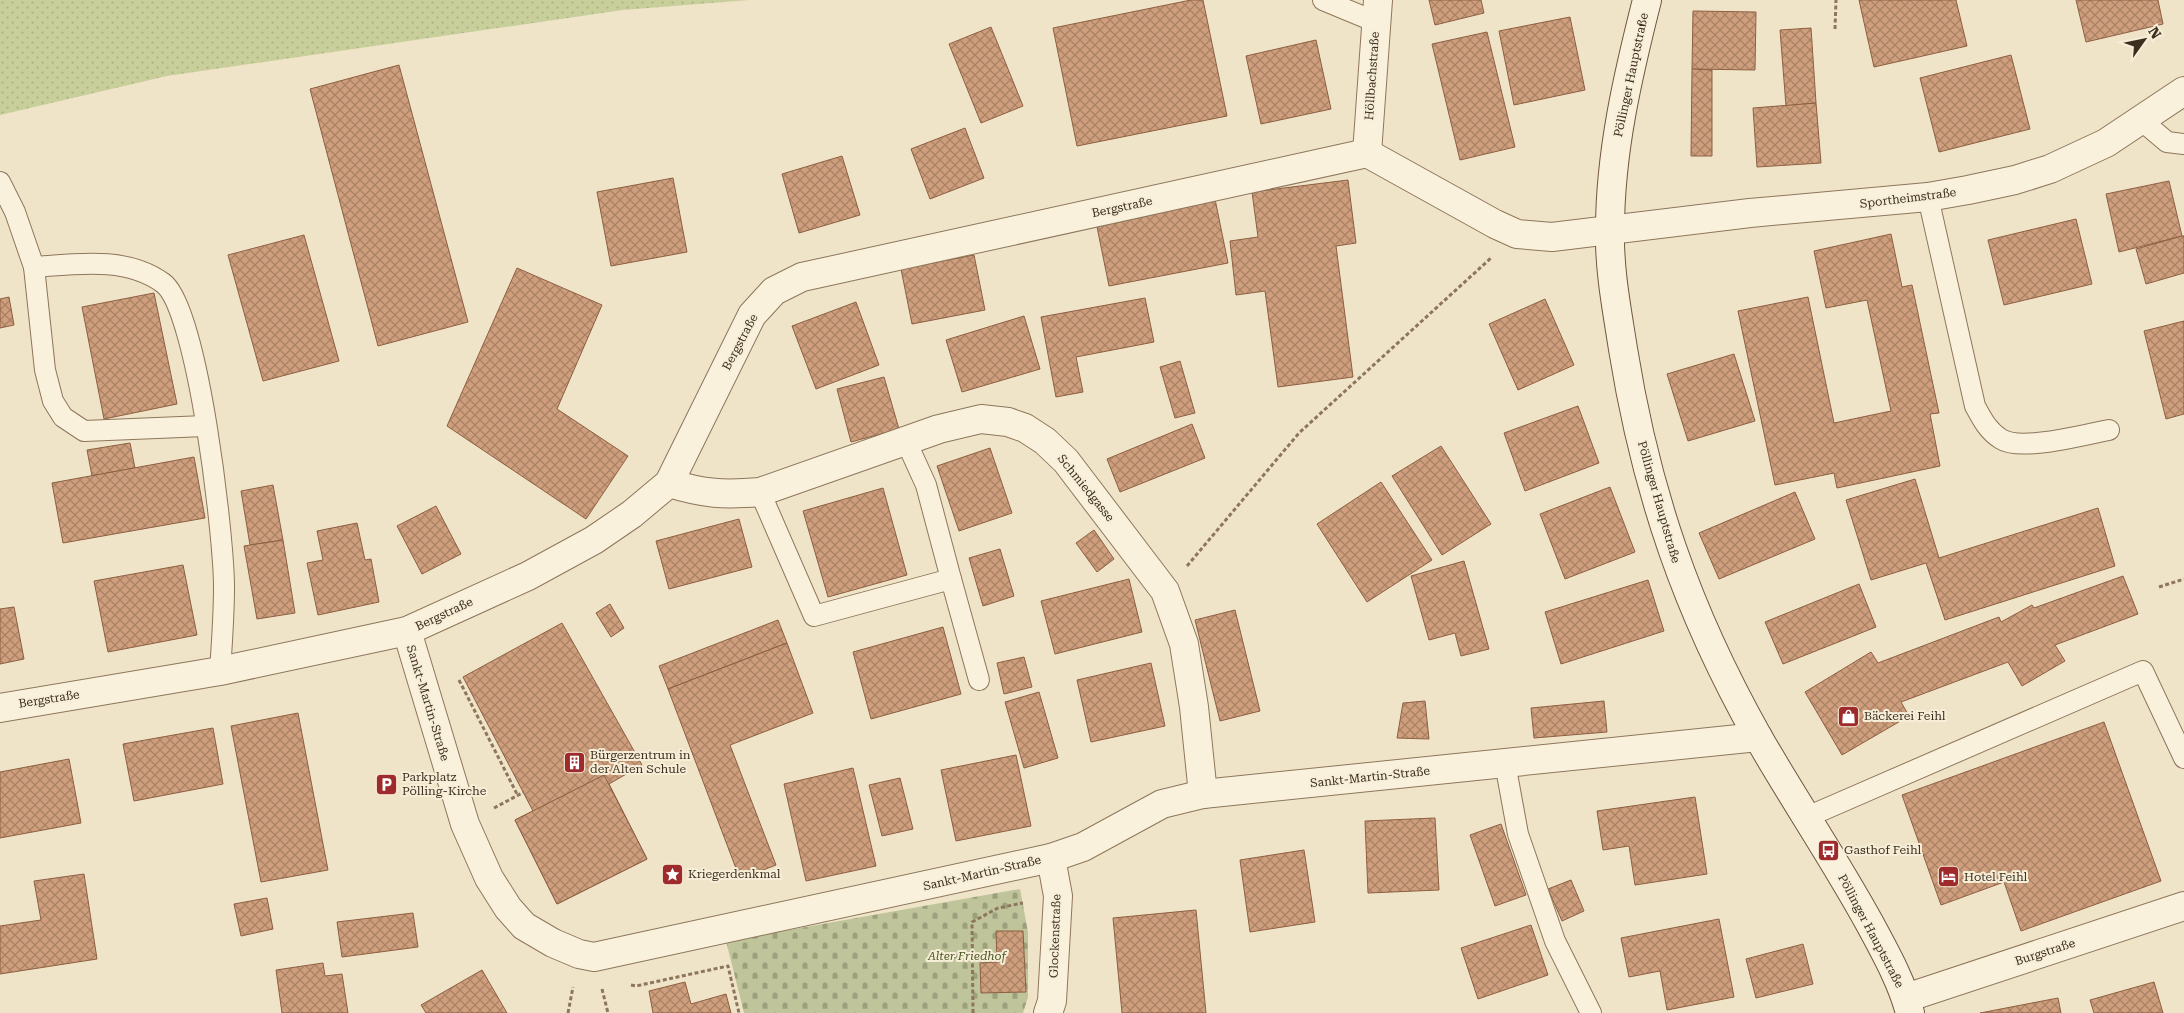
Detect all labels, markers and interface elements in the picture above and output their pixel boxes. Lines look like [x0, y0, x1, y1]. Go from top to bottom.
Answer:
street label: Pöllinger Hauptstraße [1611, 11, 1651, 138]
north arrow [2119, 15, 2169, 65]
text: N [2145, 24, 2165, 42]
street label: Höllbachstraße [1362, 31, 1382, 121]
street label: Sportheimstraße [1859, 185, 1957, 211]
street label: Bergstraße [1090, 194, 1154, 220]
street label: Bergstraße [719, 311, 761, 373]
street label: Pöllinger Hauptstraße [1635, 439, 1683, 565]
street label: Schmiedgasse [1055, 452, 1118, 525]
street label: Bergstraße [413, 594, 475, 633]
street label: Sankt-Martin-Straße [404, 643, 452, 763]
street label: Bergstraße [17, 687, 81, 711]
shop icon: Bäckerei Feihl [1836, 704, 1860, 728]
place label: Bäckerei Feihl [1864, 709, 1946, 723]
place label: Bürgerzentrum in der Alten Schule [590, 748, 691, 776]
building icon: Bürgerzentrum in der Alten Schule [562, 750, 586, 774]
street label: Sankt-Martin-Straße [1309, 764, 1431, 790]
place label: Parkplatz Pölling-Kirche [402, 770, 487, 798]
parking icon: Parkplatz Pölling-Kirche [374, 772, 398, 796]
bus stop icon: Gasthof Feihl [1816, 838, 1840, 862]
place label: Gasthof Feihl [1844, 843, 1922, 857]
street label: Sankt-Martin-Straße [922, 853, 1043, 893]
place icon: Kriegerdenkmal [660, 862, 684, 886]
hotel icon: Hotel Feihl [1936, 865, 1960, 889]
place label: Kriegerdenkmal [688, 867, 781, 881]
place label: Hotel Feihl [1964, 870, 2027, 884]
street label: Pöllinger Hauptstraße [1835, 872, 1907, 991]
street label: Glockenstraße [1047, 893, 1063, 978]
street label: Burgstraße [2013, 936, 2077, 968]
park label: Alter Friedhof [927, 949, 1008, 963]

